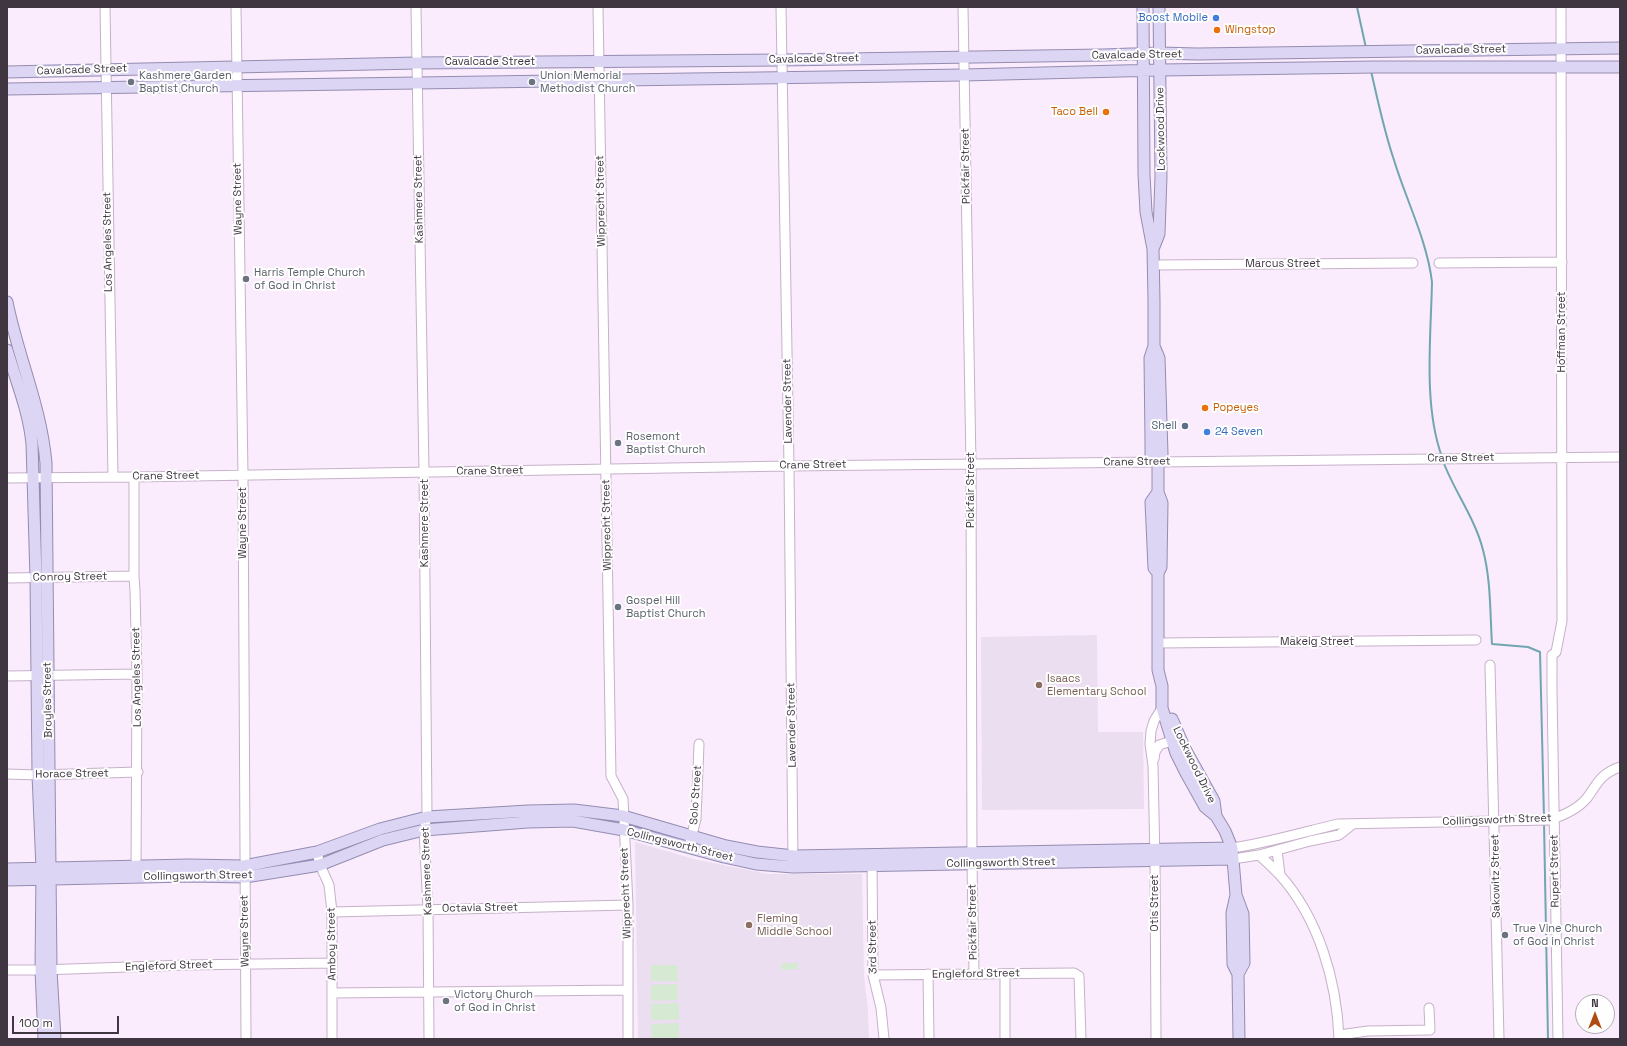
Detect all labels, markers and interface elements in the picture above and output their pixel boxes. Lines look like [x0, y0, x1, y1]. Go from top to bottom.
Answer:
place label: Boost Mobile [1138, 11, 1208, 25]
marker: Boost Mobile [1211, 13, 1221, 23]
place label: Wingstop [1225, 23, 1276, 37]
marker: Wingstop [1212, 25, 1222, 35]
street label: Cavalcade Street [1416, 43, 1506, 57]
street label: Cavalcade Street [1092, 48, 1182, 62]
street label: Cavalcade Street [769, 52, 859, 66]
street label: Cavalcade Street [445, 55, 535, 69]
street label: Cavalcade Street [36, 62, 128, 78]
place label: Kashmere Garden Baptist Church [139, 69, 232, 95]
place label: Union Memorial Methodist Church [540, 69, 635, 95]
marker: Kashmere Garden Baptist Church [126, 77, 136, 87]
marker: Union Memorial Methodist Church [527, 77, 537, 87]
street label: Lockwood Drive [1154, 87, 1168, 171]
place label: Taco Bell [1051, 105, 1098, 119]
marker: Taco Bell [1101, 107, 1111, 117]
street label: Pickfair Street [959, 128, 973, 204]
street label: Kashmere Street [412, 155, 426, 243]
street label: Wipprecht Street [594, 155, 608, 247]
street label: Wayne Street [231, 163, 245, 235]
street label: Los Angeles Street [101, 192, 115, 292]
street label: Marcus Street [1245, 257, 1321, 271]
place label: Harris Temple Church of God in Christ [254, 266, 365, 292]
marker: Harris Temple Church of God in Christ [241, 274, 251, 284]
street label: Hoffman Street [1555, 291, 1569, 373]
street label: Lavender Street [781, 358, 795, 444]
place label: Popeyes [1213, 401, 1259, 415]
marker: Popeyes [1200, 403, 1210, 413]
place label: Shell [1152, 419, 1177, 433]
marker: Shell [1180, 421, 1190, 431]
place label: 24 Seven [1215, 425, 1263, 439]
marker: 24 Seven [1202, 427, 1212, 437]
place label: Rosemont Baptist Church [626, 430, 705, 456]
marker: Rosemont Baptist Church [613, 438, 623, 448]
street label: Crane Street [1427, 451, 1495, 465]
street label: Pickfair Street [964, 452, 978, 528]
street label: Crane Street [1103, 455, 1171, 469]
street label: Crane Street [779, 458, 847, 472]
street label: Crane Street [456, 464, 524, 478]
street label: Crane Street [132, 469, 200, 483]
street label: Kashmere Street [418, 479, 432, 567]
street label: Wipprecht Street [600, 479, 614, 571]
street label: Wayne Street [236, 487, 250, 559]
street label: Conroy Street [33, 570, 107, 584]
place label: Gospel Hill Baptist Church [626, 594, 705, 620]
marker: Gospel Hill Baptist Church [613, 602, 623, 612]
street label: Los Angeles Street [130, 627, 144, 727]
street label: Makeig Street [1280, 635, 1354, 649]
street label: Broyles Street [41, 662, 55, 738]
place label: Isaacs Elementary School [1047, 672, 1146, 698]
marker: Isaacs Elementary School [1034, 680, 1044, 690]
street label: Lavender Street [785, 682, 799, 768]
street label: Lockwood Drive [1170, 724, 1218, 806]
street label: Solo Street [687, 765, 705, 825]
street label: Horace Street [35, 767, 109, 781]
street label: Collingsworth Street [1442, 811, 1552, 829]
street label: Collingsworth Street [625, 825, 735, 865]
street label: Kashmere Street [419, 827, 435, 915]
street label: Sakowitz Street [1489, 834, 1503, 918]
street label: Rupert Street [1548, 834, 1562, 908]
street label: Wipprecht Street [618, 847, 634, 939]
street label: Collingsworth Street [946, 855, 1056, 871]
street label: Collingsworth Street [143, 868, 253, 884]
street label: Otis Street [1148, 874, 1162, 932]
street label: Pickfair Street [966, 884, 980, 960]
street label: Wayne Street [238, 895, 252, 967]
street label: Octavia Street [442, 901, 518, 915]
street label: Amboy Street [325, 907, 339, 981]
place label: Fleming Middle School [757, 912, 832, 938]
marker: Fleming Middle School [744, 920, 754, 930]
street label: 3rd Street [866, 920, 880, 974]
place label: True Vine Church of God in Christ [1513, 922, 1602, 948]
marker: True Vine Church of God in Christ [1500, 930, 1510, 940]
street label: Engleford Street [125, 958, 213, 974]
street label: Engleford Street [932, 967, 1020, 981]
place label: Victory Church of God in Christ [454, 988, 536, 1014]
north arrow [1575, 994, 1615, 1034]
marker: Victory Church of God in Christ [441, 996, 451, 1006]
text: N [1591, 996, 1599, 1010]
scale bar [14, 1008, 121, 1034]
text: 100 m [19, 1015, 53, 1031]

